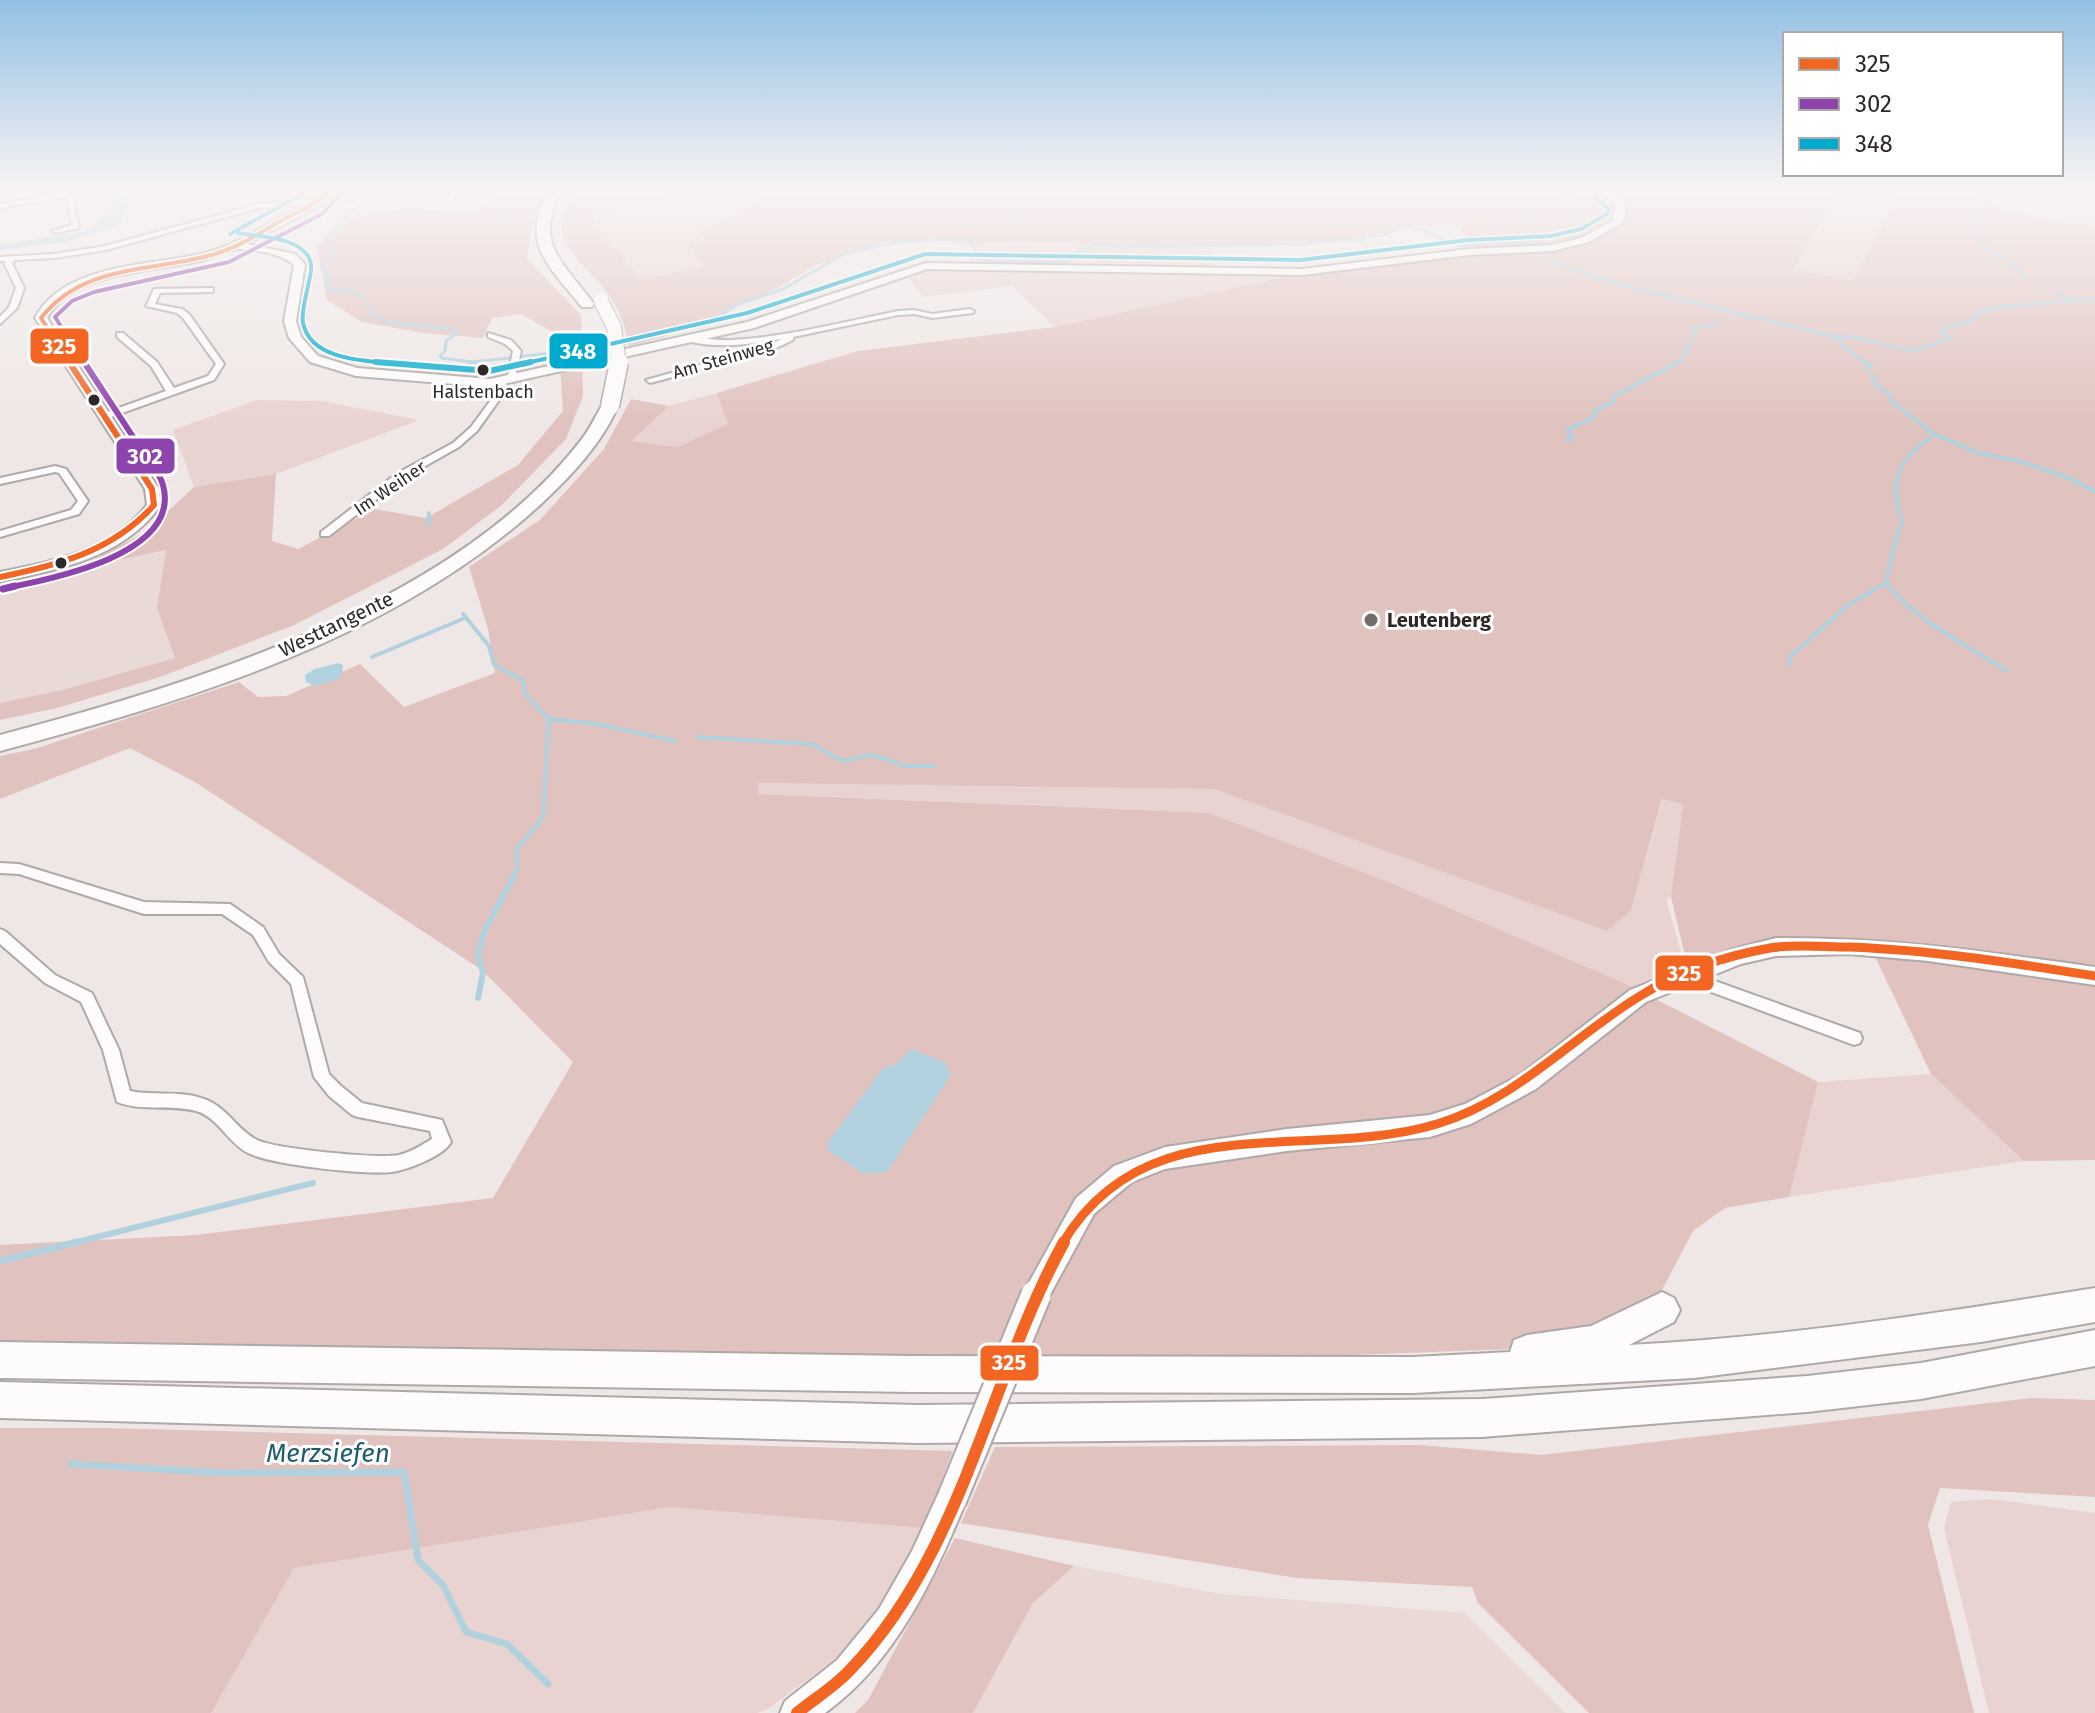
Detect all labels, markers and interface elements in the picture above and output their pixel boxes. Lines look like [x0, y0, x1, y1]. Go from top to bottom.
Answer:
legend [1783, 32, 2063, 176]
text: 325 [1855, 50, 1891, 78]
text: 302 [1855, 90, 1892, 118]
text: 348 [1855, 130, 1893, 158]
line badge: 325 [29, 327, 90, 365]
line badge: 348 [548, 332, 609, 370]
text: 325 [41, 333, 76, 360]
street label: Am Steinweg [670, 334, 777, 384]
text: 348 [559, 338, 597, 365]
marker: Halstenbach [475, 362, 491, 378]
place label: Halstenbach [432, 381, 534, 403]
unlabelled marker [86, 392, 102, 408]
line badge: 302 [115, 437, 176, 475]
text: 302 [126, 443, 163, 470]
street label: Im Weiher [350, 456, 430, 520]
unlabelled marker [53, 555, 69, 571]
street label: Westtangente [275, 586, 397, 662]
place label: Leutenberg [1387, 608, 1492, 632]
marker: Leutenberg [1362, 611, 1380, 629]
line badge: 325 [1654, 954, 1715, 992]
text: 325 [1666, 960, 1701, 987]
line badge: 325 [979, 1344, 1040, 1382]
text: 325 [991, 1349, 1026, 1376]
water label: Merzsiefen [266, 1438, 390, 1469]

